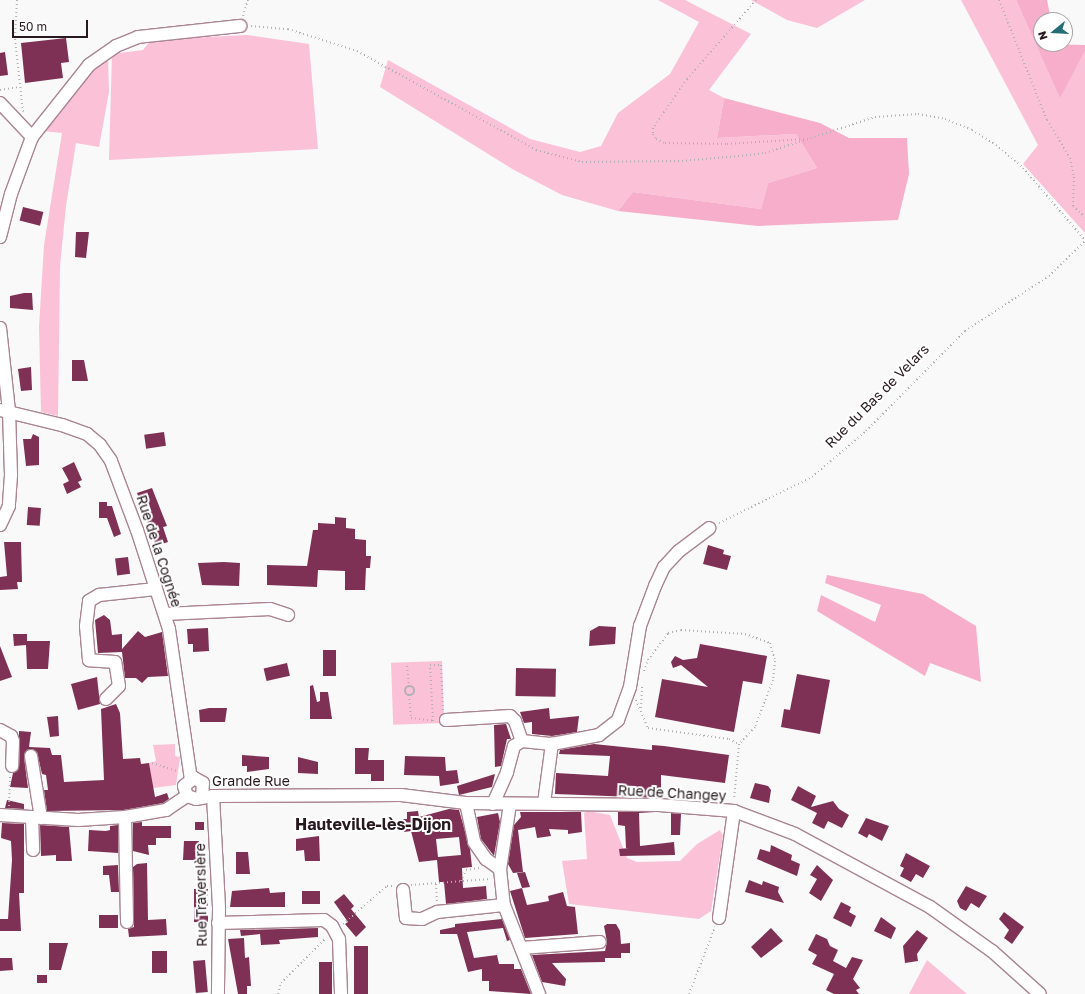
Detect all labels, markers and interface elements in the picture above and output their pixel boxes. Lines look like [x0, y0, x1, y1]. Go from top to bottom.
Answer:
scale bar [14, 12, 90, 38]
north arrow [1033, 12, 1073, 52]
text: 50 m [19, 19, 47, 34]
text: N [1035, 30, 1050, 42]
street label: Rue du Bas de Velars [821, 340, 933, 452]
street label: Rue de la Cognée [133, 493, 185, 609]
street label: Grande Rue [212, 773, 290, 789]
street label: Rue de Changey [617, 782, 727, 804]
district label: Hauteville-lès-Dijon [295, 814, 451, 834]
street label: Rue Traversière [192, 843, 210, 947]

